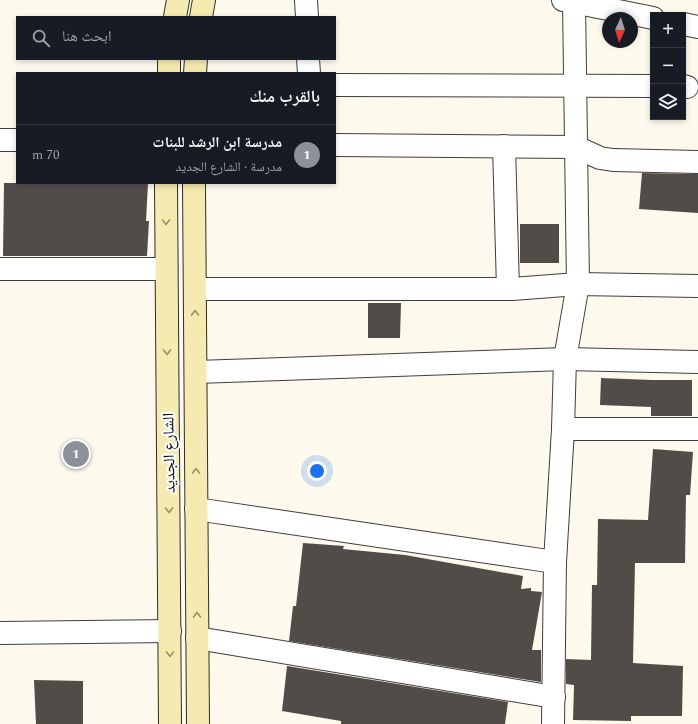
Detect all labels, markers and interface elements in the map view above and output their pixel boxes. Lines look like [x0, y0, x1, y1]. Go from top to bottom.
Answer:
north arrow [602, 12, 638, 48]
map controls [650, 12, 686, 120]
button: + [650, 12, 686, 48]
search box [16, 16, 336, 60]
text: ابحث هنا [62, 25, 112, 48]
icon: search [30, 27, 52, 49]
button: − [650, 48, 686, 84]
text: بالقرب منك [249, 84, 320, 110]
button: layers [650, 84, 686, 120]
text: مدرسة ابن الرشد للبنات [153, 131, 282, 154]
text: 70 m [32, 145, 59, 165]
text: 1 [303, 145, 311, 165]
text: مدرسة · الشارع الجديد [176, 157, 282, 177]
one-way arrow [162, 219, 170, 225]
one-way arrow [191, 310, 199, 316]
one-way arrow [163, 349, 171, 355]
street label: الشارع الجديد [156, 413, 182, 493]
pin: 1 [63, 439, 89, 469]
your location [307, 461, 327, 481]
one-way arrow [192, 468, 200, 474]
one-way arrow [165, 507, 173, 513]
one-way arrow [193, 612, 201, 618]
one-way arrow [166, 651, 174, 657]

